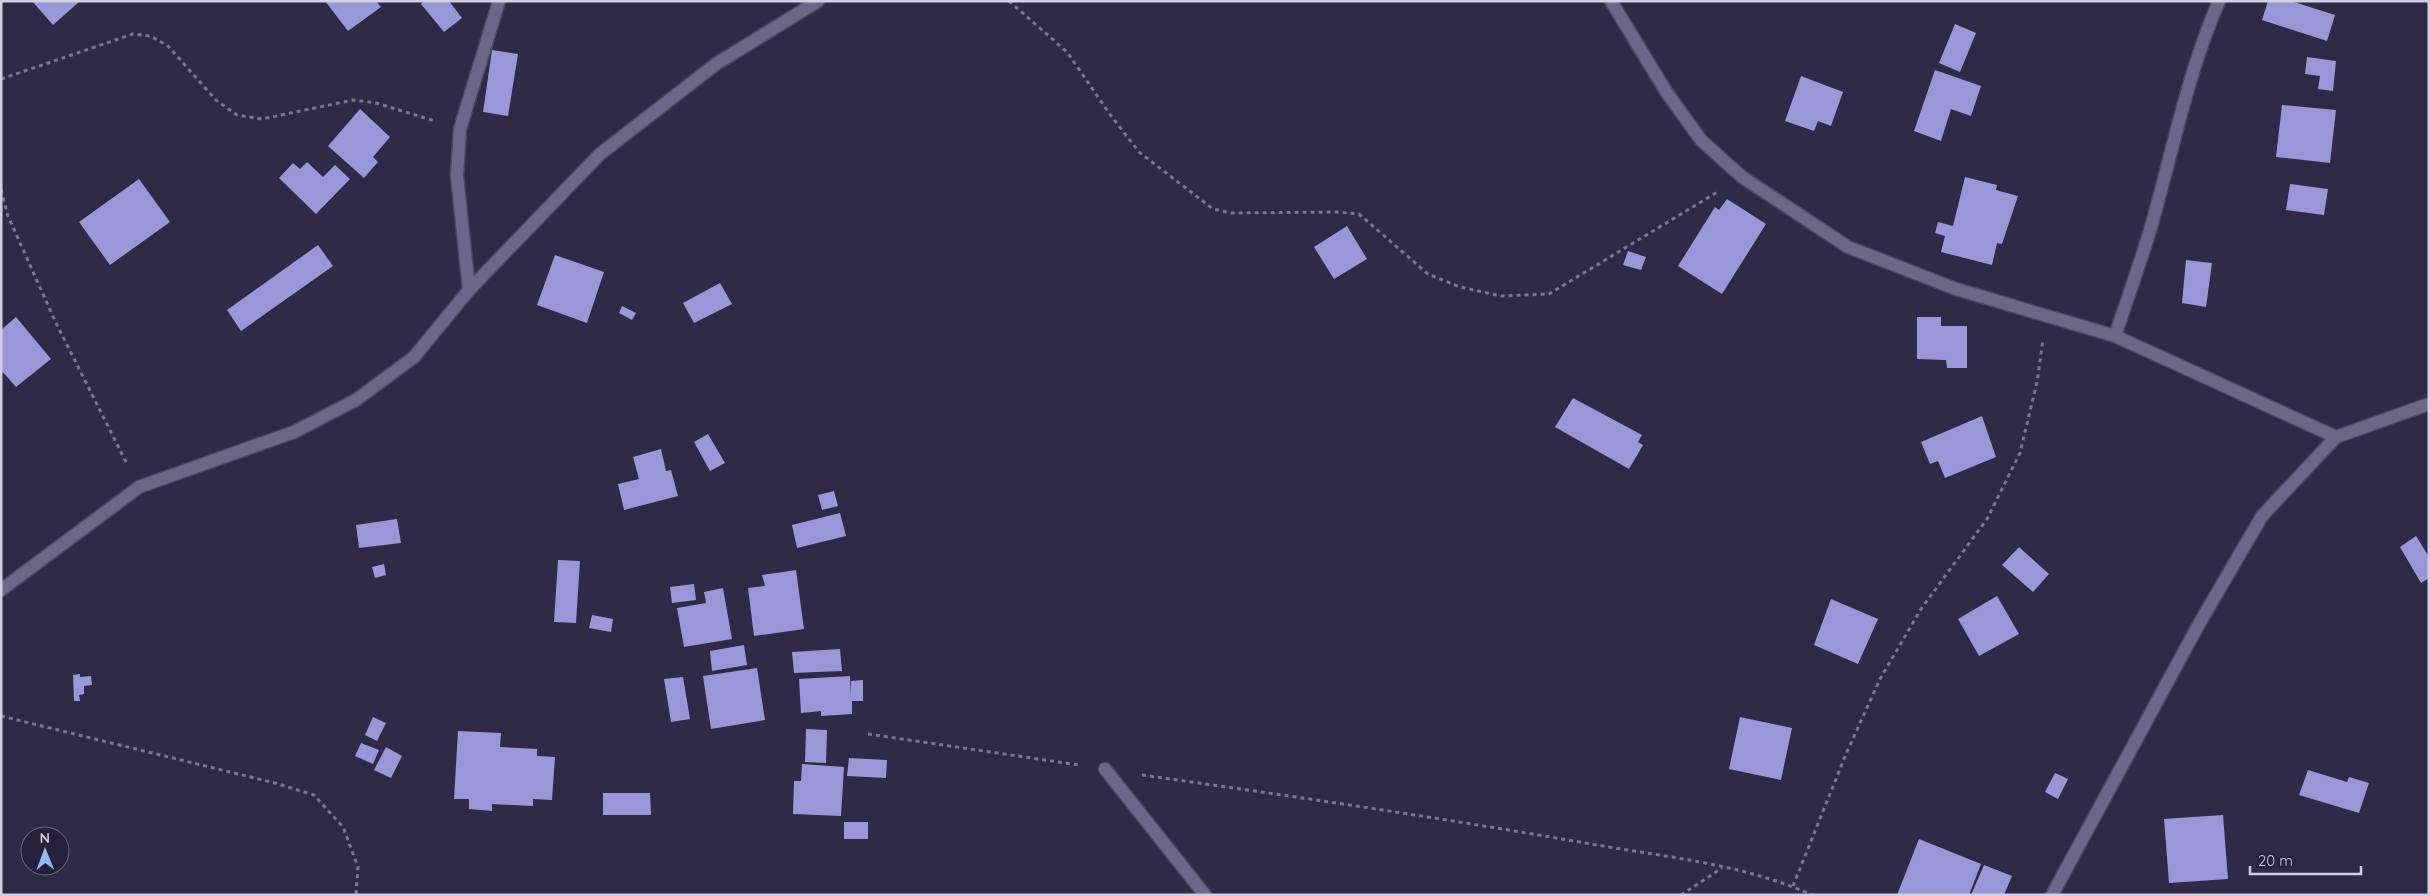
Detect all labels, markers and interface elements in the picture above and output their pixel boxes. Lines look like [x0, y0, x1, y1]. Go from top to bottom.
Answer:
north arrow [20, 826, 70, 876]
text: N [39, 829, 50, 847]
scale bar [2250, 844, 2361, 876]
text: 20 m [2258, 851, 2293, 870]

